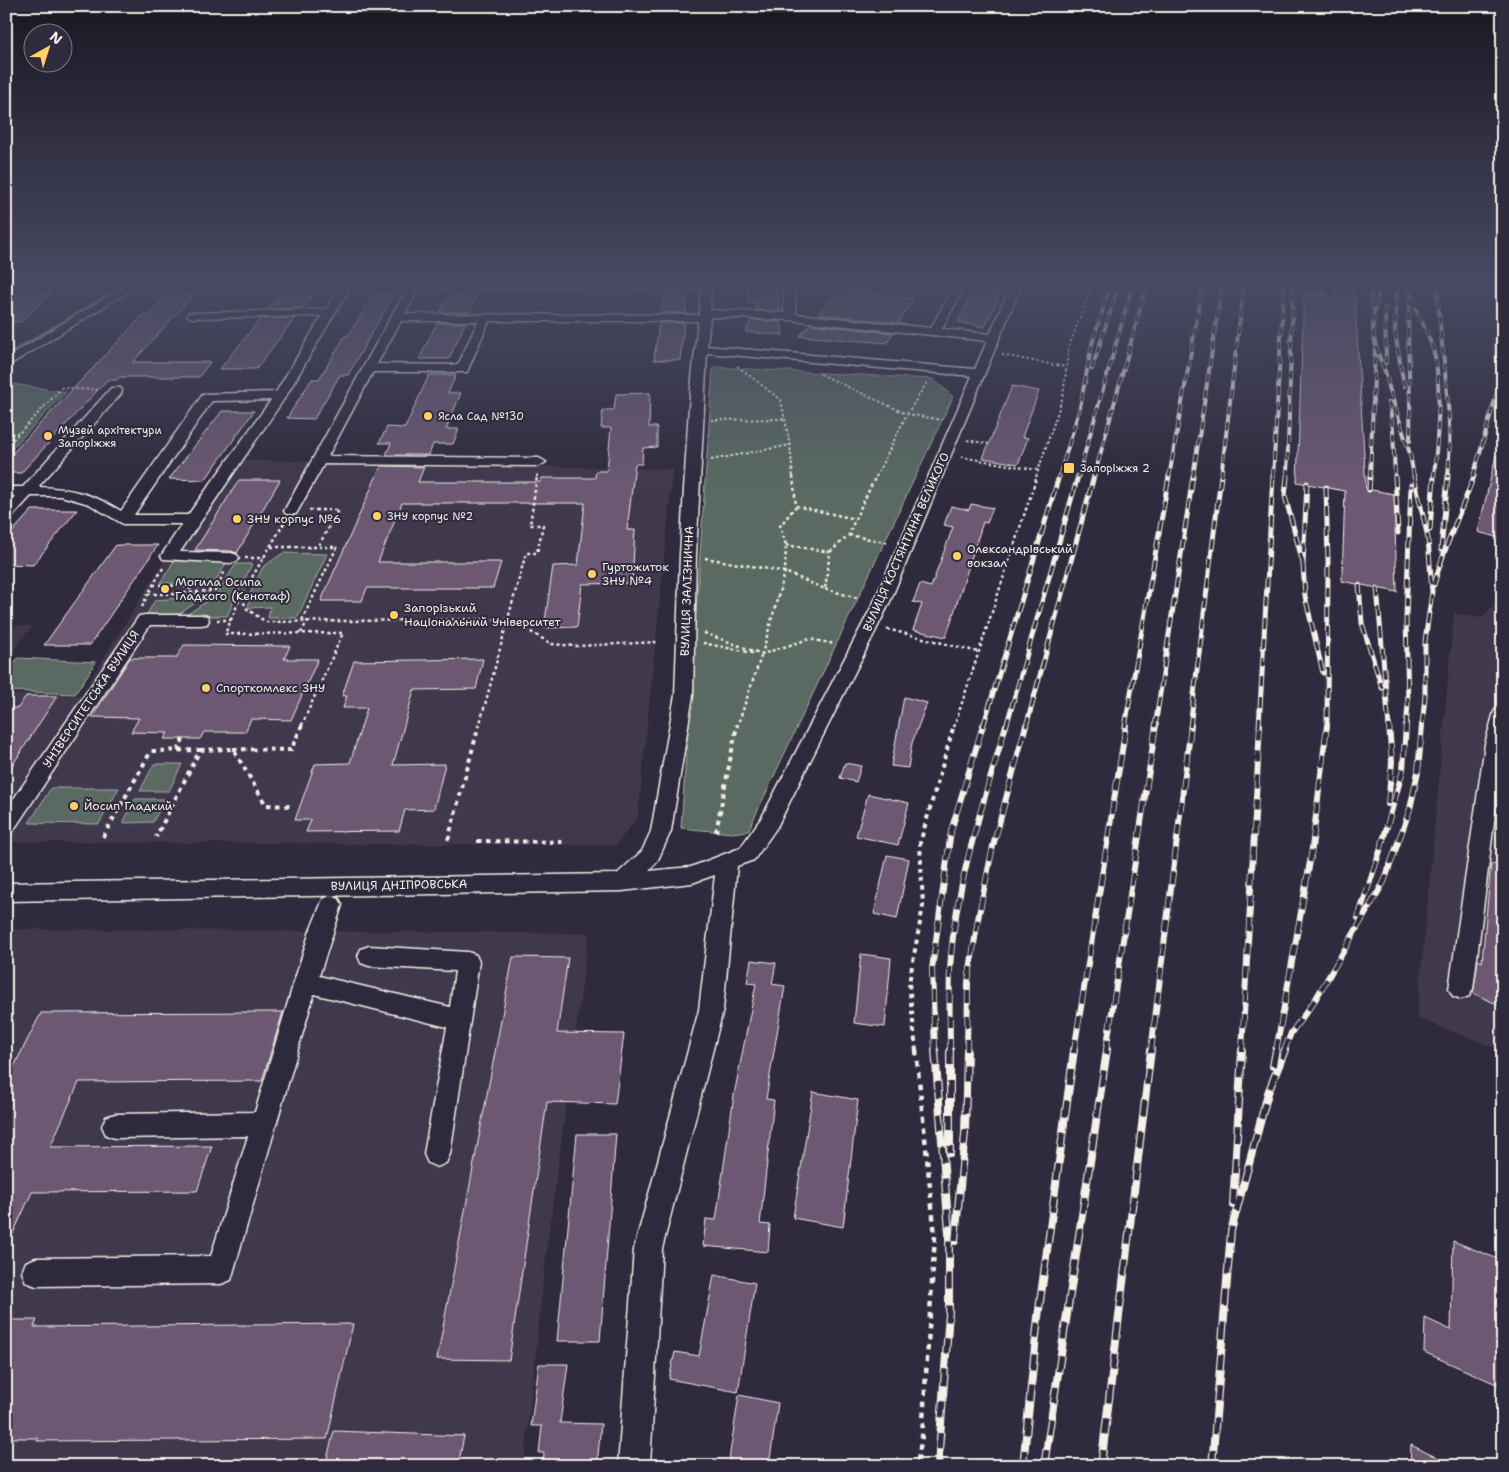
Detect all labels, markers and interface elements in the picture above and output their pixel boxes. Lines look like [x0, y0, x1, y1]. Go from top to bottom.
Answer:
north arrow [22, 22, 72, 72]
text: N [46, 27, 66, 48]
place label: Ясла Сад №130 [438, 409, 524, 424]
marker: Ясла Сад №130 [422, 410, 434, 422]
place label: Музей архітектури Запоріжжя [58, 423, 162, 451]
marker: Музей архітектури Запоріжжя [42, 430, 54, 442]
street label: ВУЛИЦЯ КОСТЯНТИНА ВЕЛИКОГО [859, 450, 953, 634]
marker: Запоріжжя 2 [1062, 461, 1076, 475]
place label: Запоріжжя 2 [1080, 461, 1150, 476]
place label: ЗНУ корпус №2 [387, 509, 473, 524]
marker: ЗНУ корпус №2 [371, 510, 383, 522]
place label: ЗНУ корпус №6 [247, 511, 341, 527]
marker: ЗНУ корпус №6 [231, 513, 243, 525]
street label: ВУЛИЦЯ ЗАЛІЗНИЧНА [677, 525, 697, 656]
place label: Олександрівський вокзал [967, 541, 1073, 571]
marker: Олександрівський вокзал [951, 550, 963, 562]
place label: Гуртожиток ЗНУ №4 [602, 559, 669, 589]
marker: Гуртожиток ЗНУ №4 [586, 568, 598, 580]
place label: Могила Осипа Гладкого (Кенотаф) [175, 574, 290, 604]
marker: Могила Осипа Гладкого (Кенотаф) [159, 583, 171, 595]
place label: Запорізький Національний Університет [404, 600, 562, 630]
marker: Запорізький Національний Університет [388, 609, 400, 621]
street label: УНІВЕРСИТЕТСЬКА ВУЛИЦЯ [39, 627, 143, 771]
place label: Спорткомлекс ЗНУ [216, 680, 325, 696]
marker: Спорткомлекс ЗНУ [200, 682, 212, 694]
place label: Йосип Гладкий [84, 798, 173, 814]
marker: Йосип Гладкий [68, 800, 80, 812]
street label: ВУЛИЦЯ ДНІПРОВСЬКА [331, 876, 468, 894]

